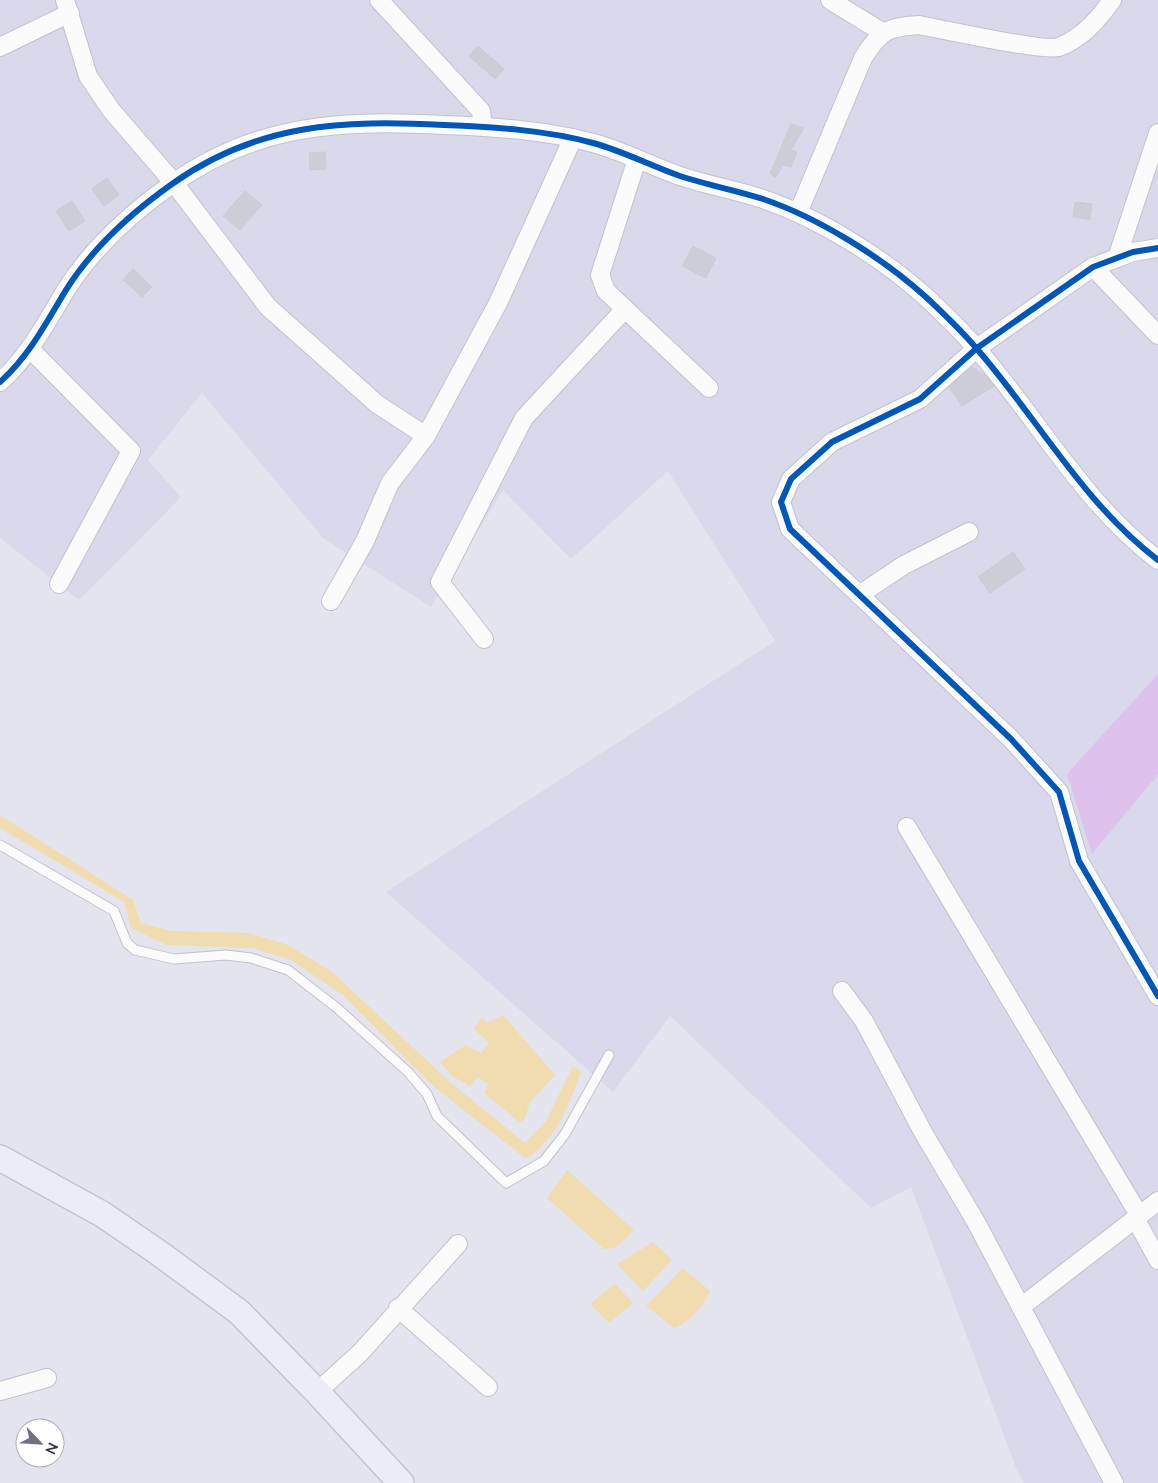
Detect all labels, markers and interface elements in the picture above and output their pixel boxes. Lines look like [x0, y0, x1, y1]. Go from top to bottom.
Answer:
north arrow [15, 1418, 65, 1468]
text: N [42, 1440, 62, 1457]

